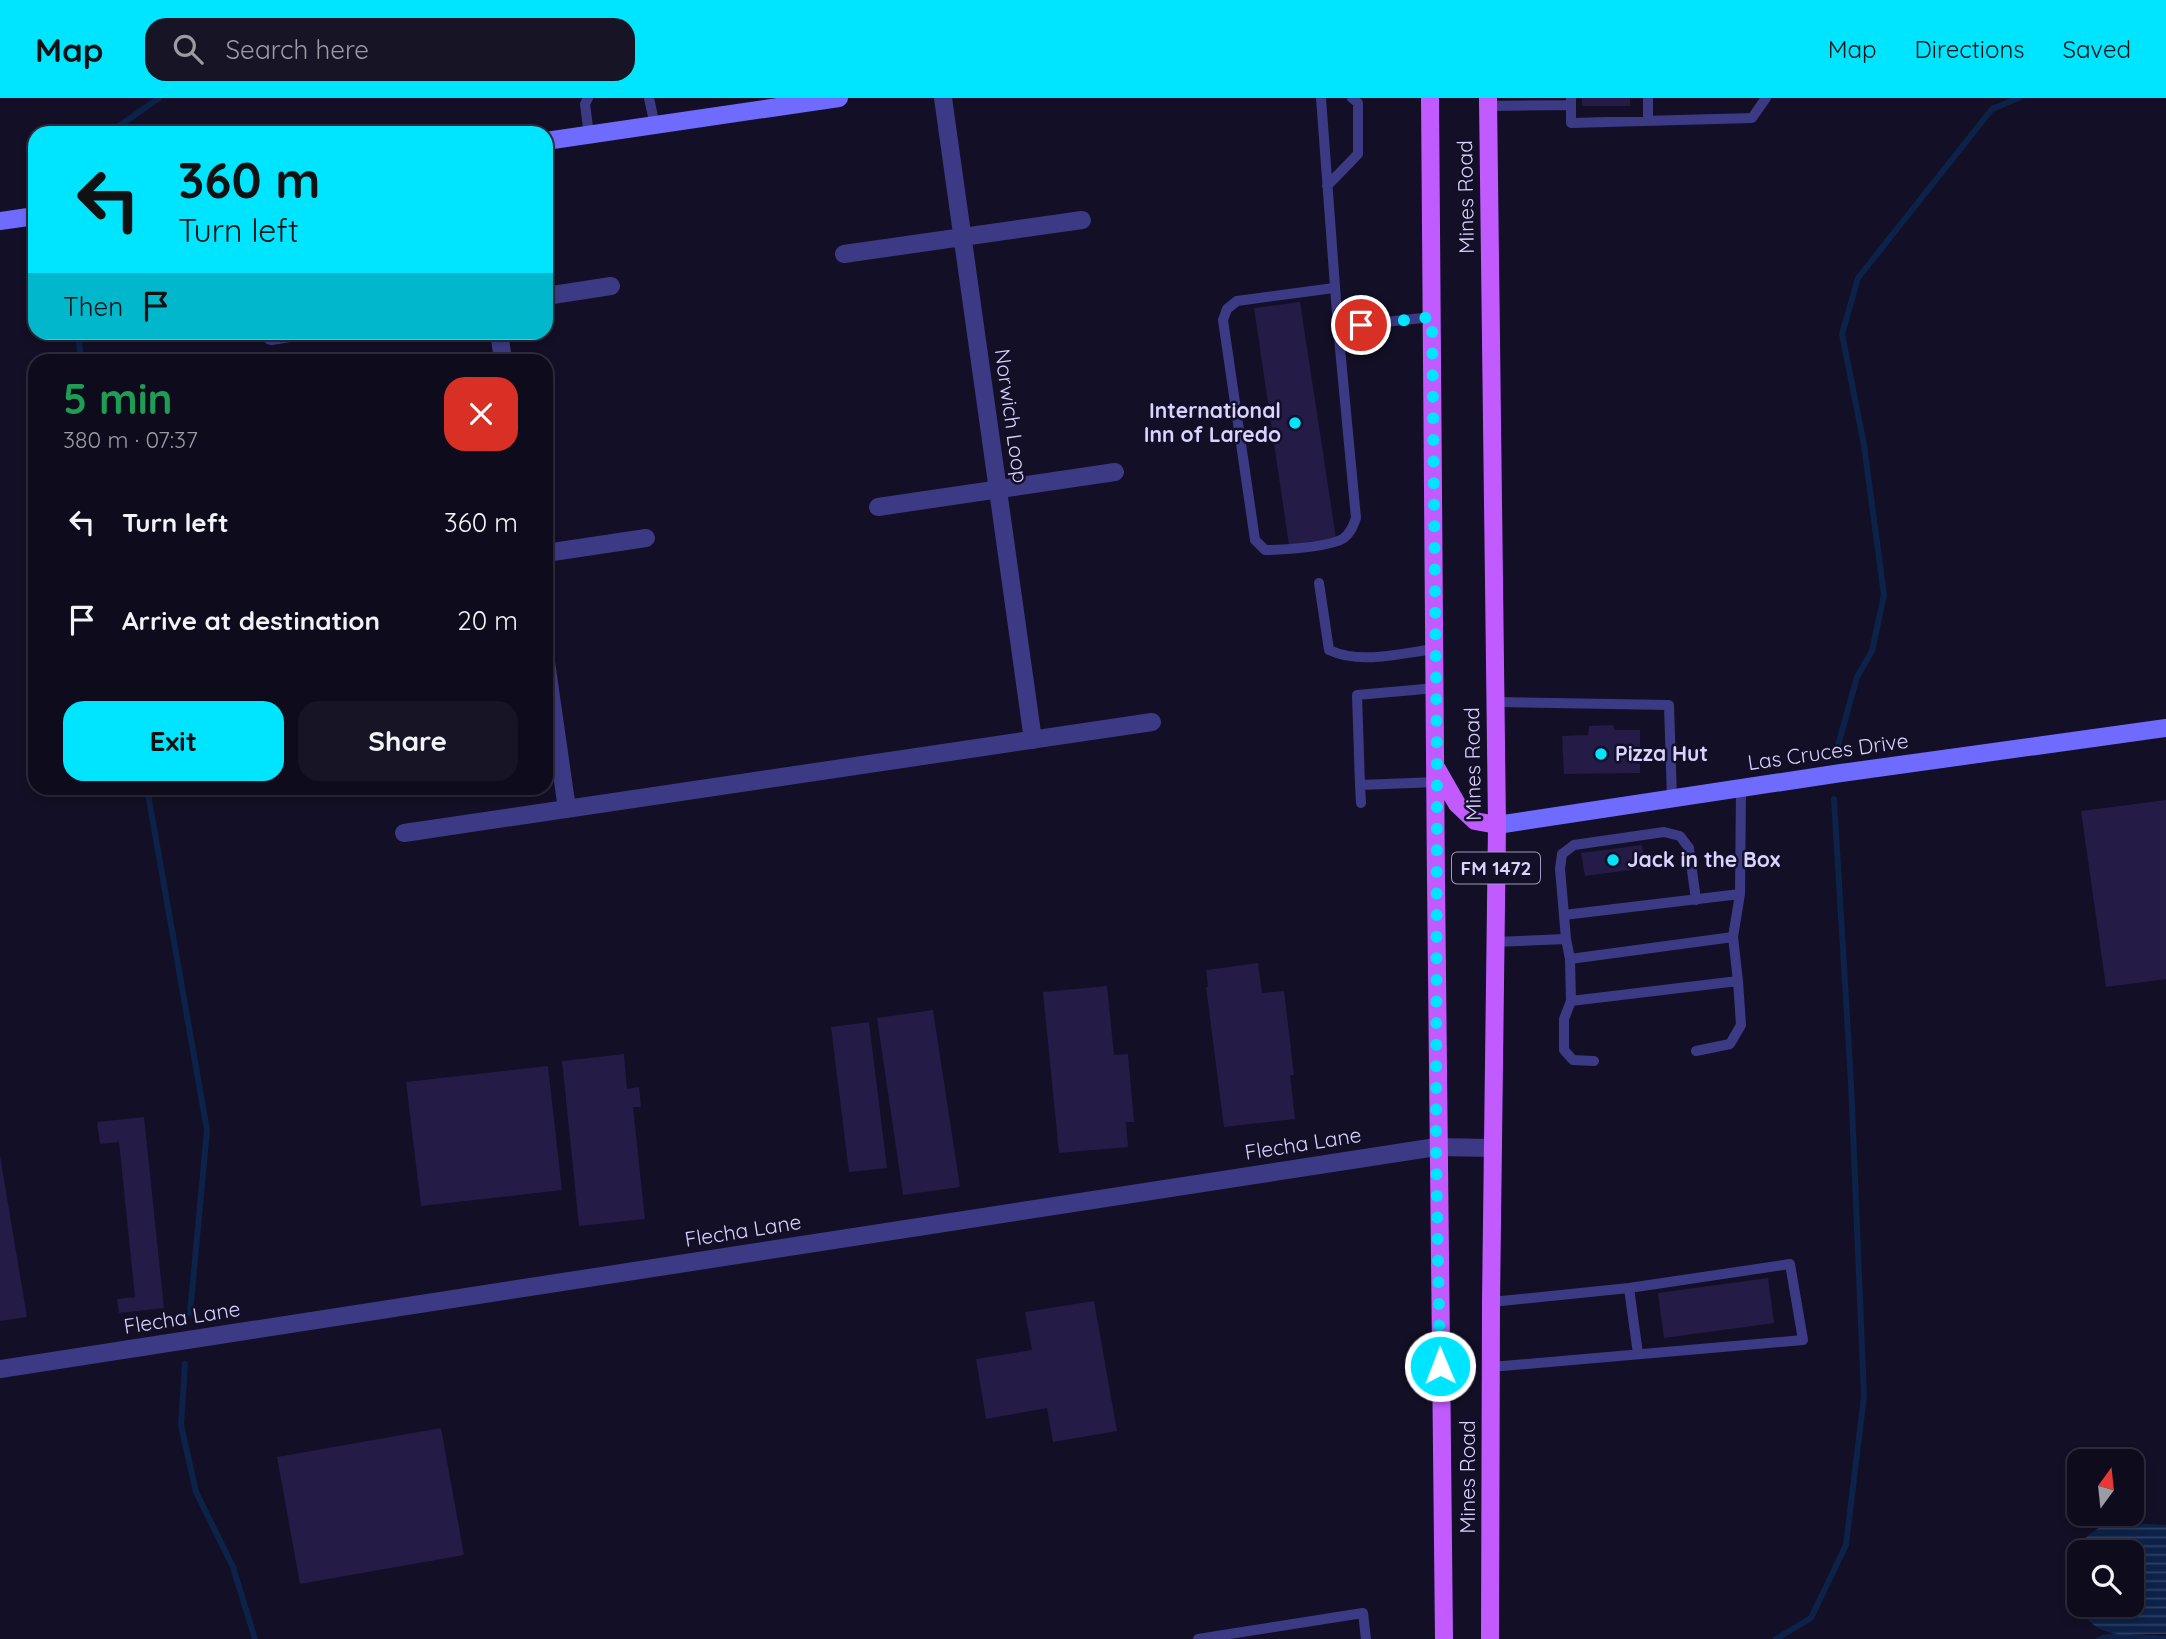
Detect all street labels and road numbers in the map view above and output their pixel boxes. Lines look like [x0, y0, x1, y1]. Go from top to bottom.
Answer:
street label: Mines Road [1451, 140, 1479, 254]
street label: Norwich Loop [990, 347, 1034, 485]
street label: Mines Road [1458, 707, 1486, 821]
street label: Las Cruces Drive [1746, 727, 1910, 775]
road number: FM 1472 [1452, 852, 1540, 884]
street label: Flecha Lane [1243, 1121, 1363, 1165]
street label: Flecha Lane [683, 1208, 803, 1252]
street label: Flecha Lane [122, 1295, 242, 1339]
street label: Mines Road [1454, 1420, 1480, 1534]

